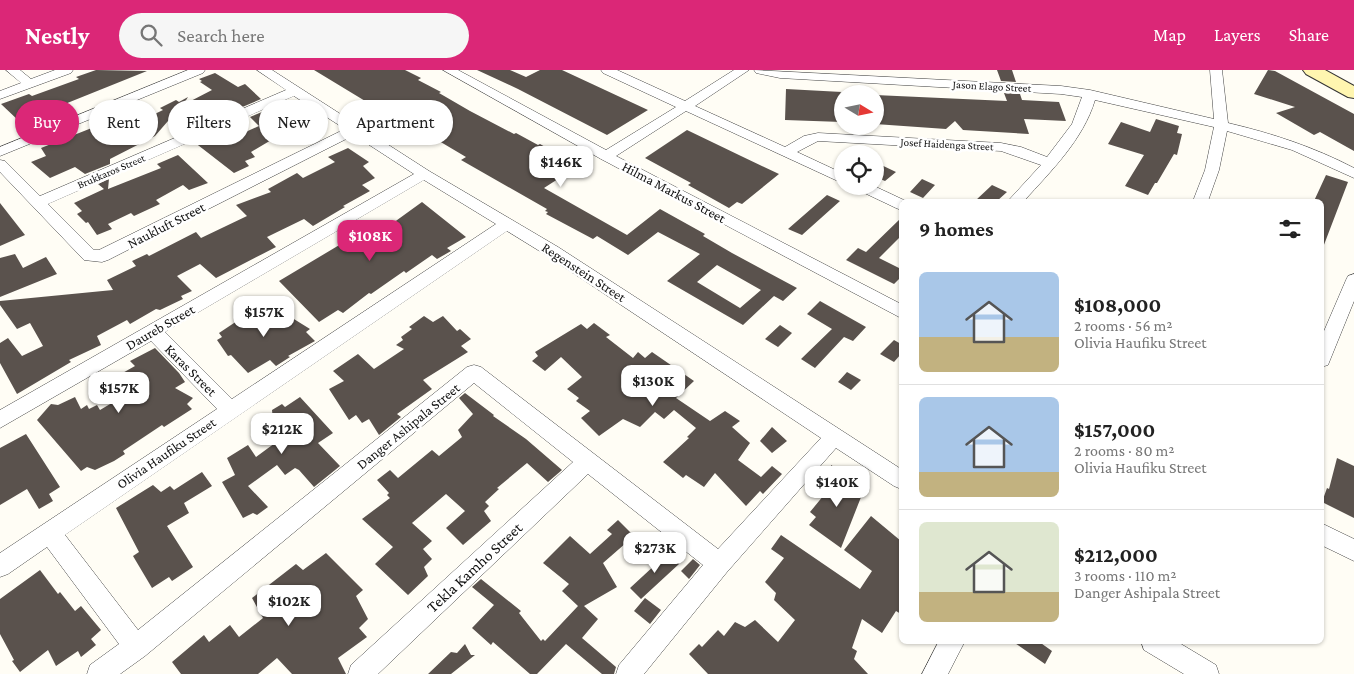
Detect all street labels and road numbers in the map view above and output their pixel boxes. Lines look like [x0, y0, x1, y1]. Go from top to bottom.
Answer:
street label: Jason Elago Street [951, 78, 1032, 95]
street label: Josef Haidenga Street [899, 136, 994, 153]
street label: Brukkaros Street [75, 151, 147, 191]
street label: Hilma Markus Street [620, 158, 729, 226]
street label: Naukluft Street [124, 198, 208, 251]
street label: Regenstein Street [539, 239, 629, 305]
street label: Daureb Street [123, 301, 197, 353]
street label: Karas Street [162, 341, 220, 399]
street label: Danger Ashipala Street [353, 379, 463, 472]
street label: Olivia Haufiku Street [113, 414, 219, 492]
street label: Tekla Kamho Street [423, 518, 526, 616]

